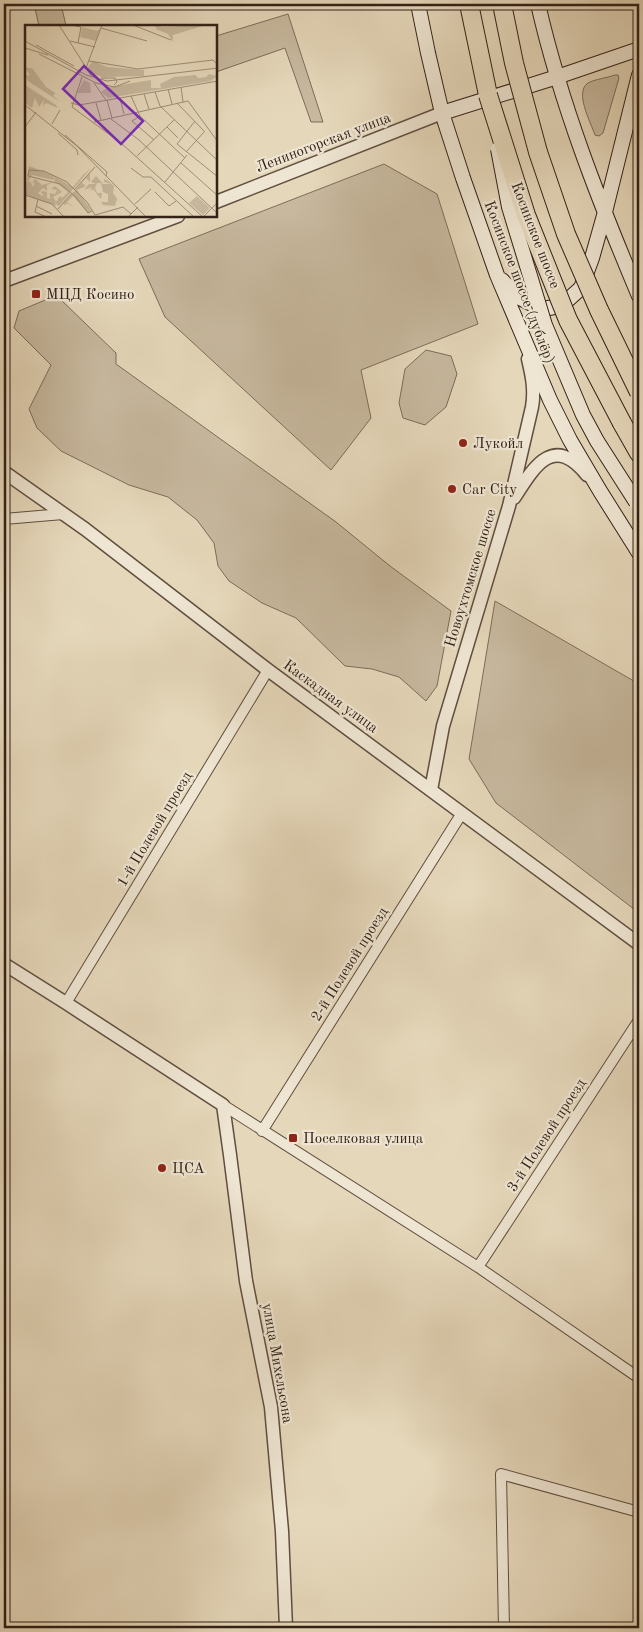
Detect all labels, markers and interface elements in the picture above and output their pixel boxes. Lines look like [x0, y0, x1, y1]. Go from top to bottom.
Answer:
inset map [25, 25, 218, 218]
street label: Лениногорская улица [254, 111, 394, 176]
street label: Косинское шоссе [507, 180, 562, 291]
street label: Косинское шоссе (дублёр) [481, 199, 557, 366]
marker: МЦД Косино [30, 288, 42, 300]
place label: МЦД Косино [46, 288, 135, 303]
marker: Лукойл [457, 437, 469, 449]
place label: Лукойл [473, 437, 523, 452]
marker: Car City [446, 483, 458, 495]
place label: Car City [462, 483, 517, 498]
street label: Новоухтомское шоссе [443, 507, 500, 649]
street label: Каскадная улица [280, 658, 381, 737]
street label: 1-й Полевой проезд [115, 769, 196, 890]
street label: 2-й Полевой проезд [309, 905, 392, 1024]
street label: 3-й Полевой проезд [505, 1076, 590, 1195]
marker: Поселковая улица [287, 1132, 299, 1144]
place label: Поселковая улица [303, 1132, 424, 1147]
marker: ЦСА [156, 1162, 168, 1174]
place label: ЦСА [172, 1162, 205, 1177]
street label: улица Михельсона [259, 1302, 295, 1425]

